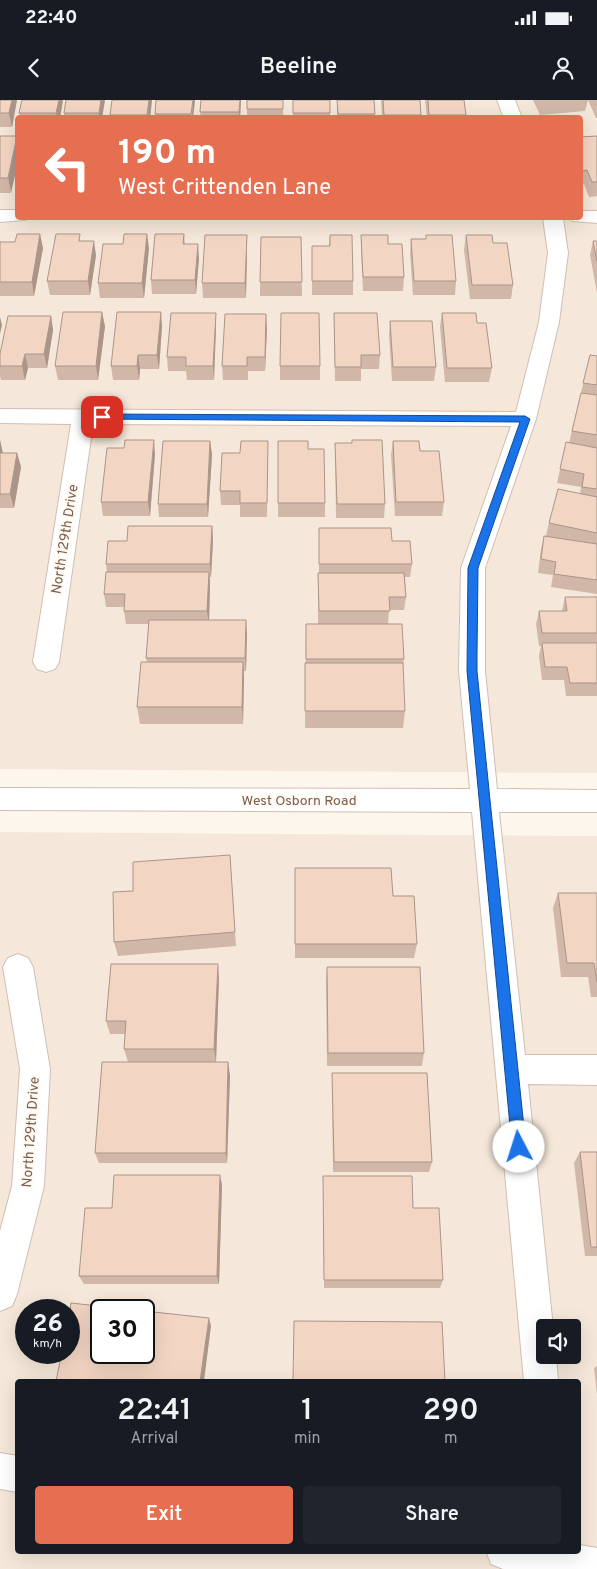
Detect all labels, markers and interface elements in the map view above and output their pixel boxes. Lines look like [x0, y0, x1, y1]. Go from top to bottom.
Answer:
text: 22:40 [25, 6, 78, 30]
icon: back [20, 54, 48, 82]
text: Beeline [260, 54, 337, 81]
icon: person [549, 54, 577, 82]
text: 190 m [118, 132, 216, 176]
icon: left [35, 135, 100, 200]
text: West Crittenden Lane [118, 175, 331, 202]
pin [81, 396, 123, 438]
icon: arrive [88, 403, 116, 431]
street label: North 129th Drive [48, 483, 83, 595]
street label: West Osborn Road [241, 793, 357, 810]
street label: North 129th Drive [19, 1076, 44, 1188]
position arrow [492, 1120, 544, 1172]
speed limit sign: 30 [90, 1299, 155, 1364]
text: 26 [32, 1309, 63, 1341]
map controls [536, 1319, 581, 1364]
button: sound [536, 1319, 581, 1364]
text: km/h [33, 1336, 62, 1352]
text: 22:41 [117, 1393, 192, 1430]
text: 1 [301, 1393, 313, 1430]
text: 290 [423, 1393, 479, 1430]
text: Arrival [131, 1429, 178, 1449]
text: min [294, 1429, 321, 1449]
text: m [444, 1429, 458, 1449]
button: Exit [35, 1486, 293, 1544]
button: Share [303, 1486, 561, 1544]

